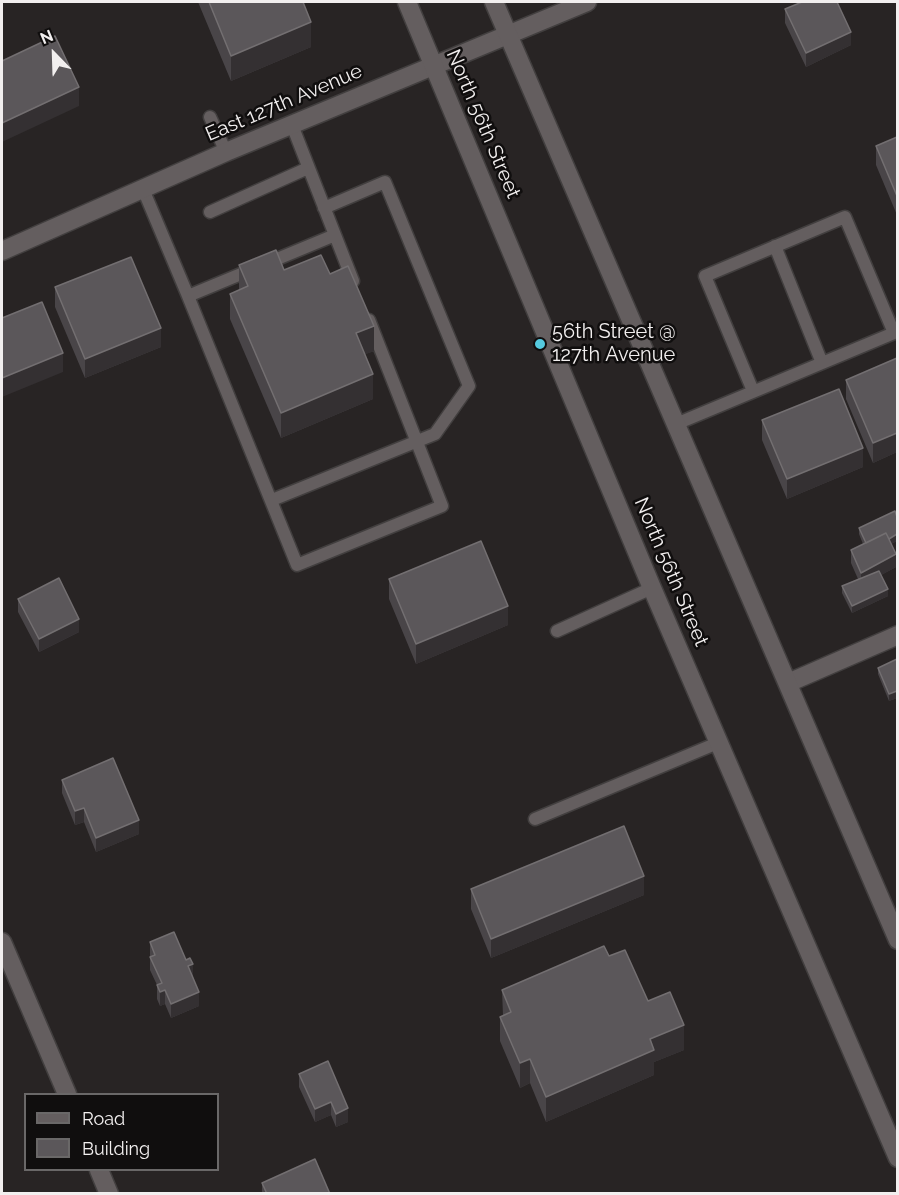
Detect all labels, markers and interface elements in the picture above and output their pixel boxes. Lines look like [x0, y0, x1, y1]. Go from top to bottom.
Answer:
north arrow [24, 24, 84, 84]
text: N [37, 26, 56, 48]
street label: North 56th Street [441, 46, 525, 202]
street label: East 127th Avenue [202, 59, 366, 147]
place label: 56th Street @ 127th Avenue [552, 320, 676, 367]
marker: 56th Street @ 127th Avenue [533, 337, 547, 351]
street label: North 56th Street [629, 494, 713, 650]
legend [24, 1093, 219, 1171]
text: Road [82, 1108, 125, 1129]
text: Building [82, 1138, 150, 1159]

